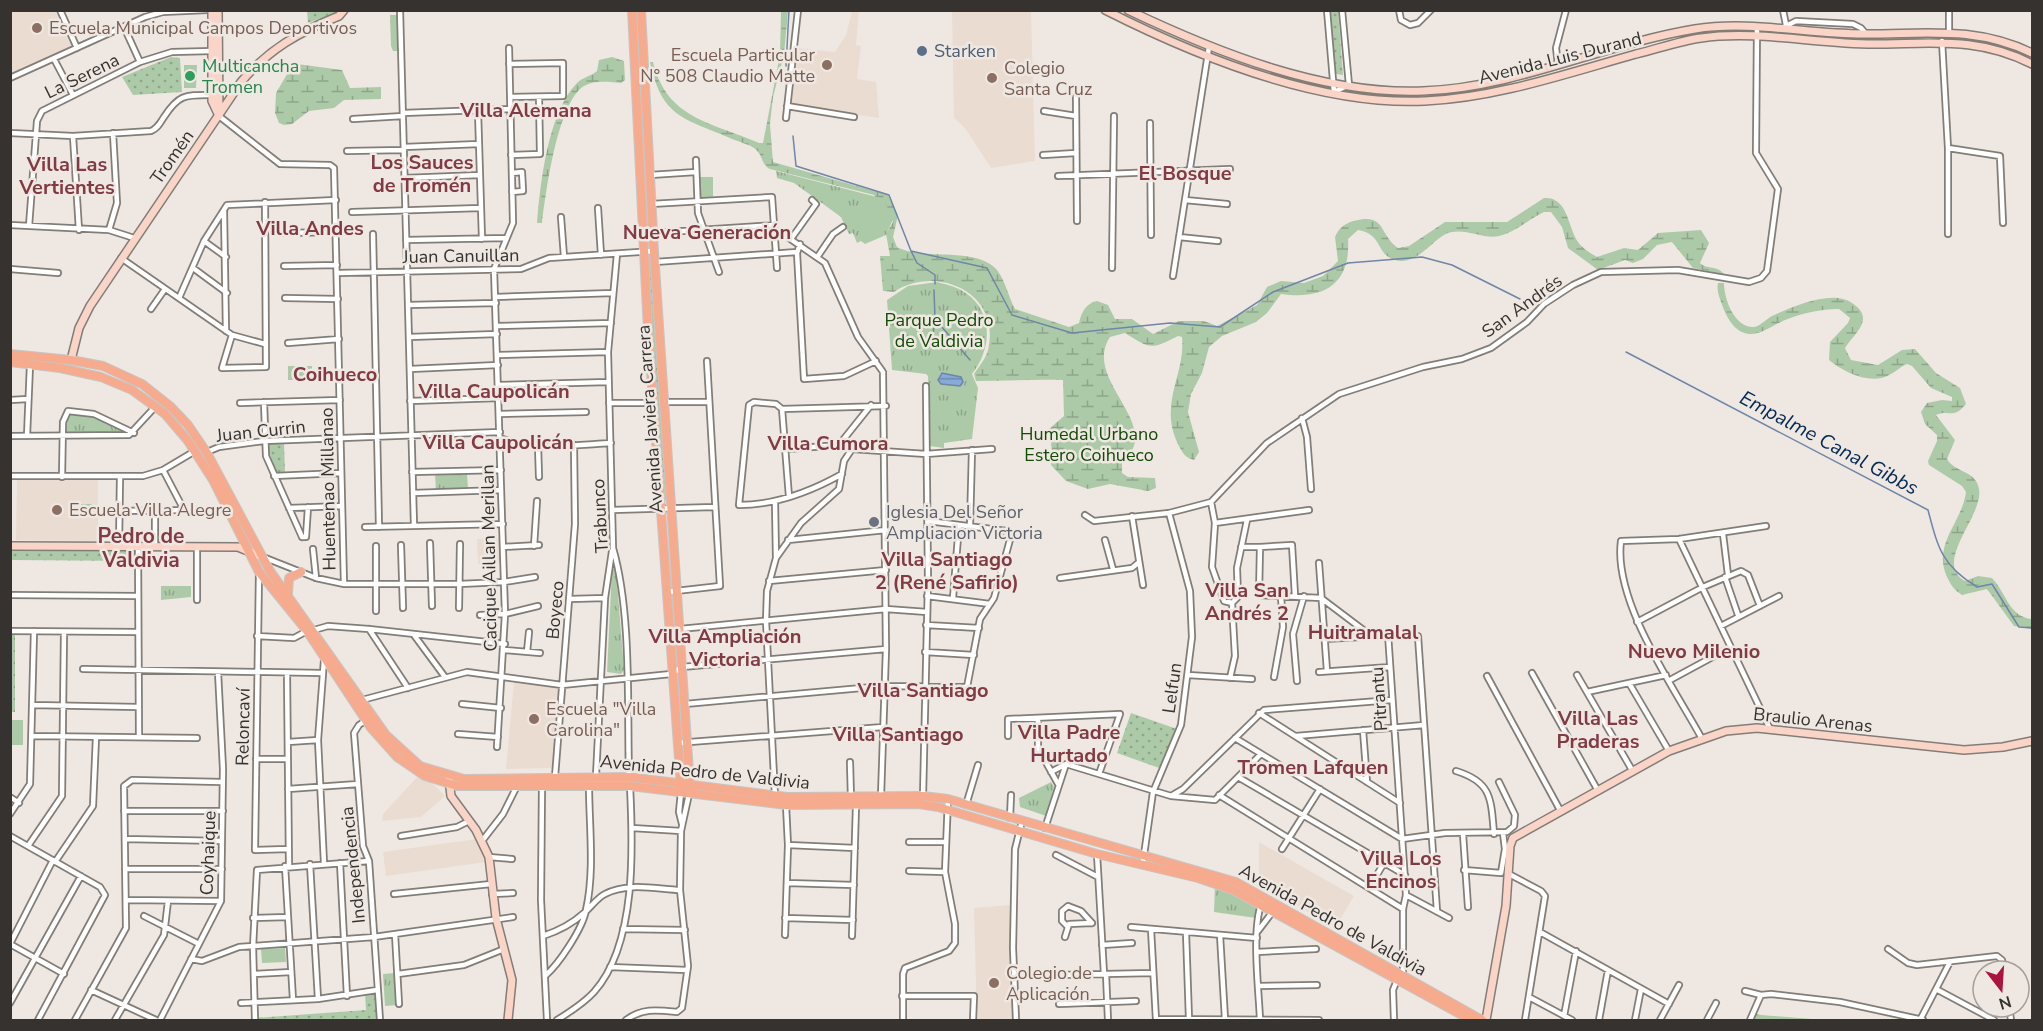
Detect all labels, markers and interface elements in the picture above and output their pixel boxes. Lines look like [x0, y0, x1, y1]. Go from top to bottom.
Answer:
place label: Escuela Municipal Campos Deportivos [49, 16, 357, 40]
marker: Escuela Municipal Campos Deportivos [30, 21, 44, 35]
street label: Avenida Luis Durand [1476, 26, 1644, 90]
place label: Starken [934, 39, 996, 63]
place label: Escuela Particular N° 508 Claudio Matte [640, 43, 816, 88]
marker: Starken [915, 44, 929, 58]
street label: La Serena [41, 48, 123, 104]
place label: Multicancha Tromen [202, 54, 299, 99]
place label: Colegio Santa Cruz [1004, 56, 1092, 101]
marker: Escuela Particular N° 508 Claudio Matte [820, 58, 834, 72]
marker: Multicancha Tromen [183, 69, 197, 83]
marker: Colegio Santa Cruz [985, 71, 999, 85]
district label: Villa Alemana [459, 97, 592, 124]
street label: Tromén [145, 125, 199, 189]
district label: Los Sauces de Tromén [371, 149, 474, 199]
district label: Villa Las Vertientes [18, 151, 115, 201]
district label: El Bosque [1138, 160, 1232, 187]
district label: Villa Andes [255, 215, 364, 242]
district label: Nueva Generación [623, 219, 791, 246]
street label: Juan Canuillan [401, 243, 520, 269]
street label: San Andrés [1477, 269, 1567, 343]
park label: Parque Pedro de Valdivia [884, 308, 994, 353]
street label: Avenida Javiera Carrera [631, 324, 669, 514]
district label: Coihueco [293, 361, 377, 388]
district label: Villa Caupolicán [417, 378, 570, 405]
water label: Empalme Canal Gibbs [1735, 384, 1923, 502]
street label: Huentenao Millanao [315, 407, 341, 571]
street label: Juan Currin [214, 414, 307, 448]
park label: Humedal Urbano Estero Coihueco [1020, 422, 1158, 467]
district label: Villa Caupolicán [421, 429, 574, 456]
district label: Villa Cumora [766, 430, 889, 457]
street label: Cacique Aillan Merillan [475, 464, 503, 652]
street label: Trabunco [586, 478, 614, 554]
place label: Escuela Villa Alegre [69, 498, 231, 522]
place label: Iglesia Del Señor Ampliacion Victoria [886, 500, 1043, 545]
marker: Escuela Villa Alegre [50, 503, 64, 517]
marker: Iglesia Del Señor Ampliacion Victoria [867, 515, 881, 529]
district label: Pedro de Valdivia [98, 522, 184, 574]
district label: Villa Santiago 2 (René Safirio) [875, 546, 1019, 596]
district label: Villa San Andrés 2 [1204, 577, 1289, 627]
street label: Boyeco [540, 580, 570, 640]
district label: Huitramalal [1308, 619, 1419, 646]
district label: Villa Ampliación Victoria [647, 623, 802, 673]
district label: Nuevo Milenio [1628, 638, 1760, 665]
street label: Lelfun [1157, 661, 1187, 715]
street label: Pitrantu [1365, 666, 1393, 732]
district label: Villa Santiago [856, 677, 989, 704]
street label: Reloncaví [230, 687, 256, 766]
place label: Escuela "Villa Carolina" [546, 697, 656, 742]
street label: Braulio Arenas [1752, 702, 1874, 738]
district label: Villa Las Praderas [1557, 705, 1640, 755]
marker: Escuela "Villa Carolina" [527, 712, 541, 726]
district label: Villa Padre Hurtado [1017, 719, 1120, 769]
district label: Villa Santiago [831, 721, 964, 748]
street label: Avenida Pedro de Valdivia [599, 749, 811, 795]
district label: Tromen Lafquen [1238, 754, 1388, 781]
street label: Independencia [335, 805, 371, 925]
street label: Coyhaique [195, 810, 221, 896]
district label: Villa Los Encinos [1360, 845, 1442, 895]
street label: Avenida Pedro de Valdivia [1235, 858, 1431, 982]
north arrow [1971, 959, 2031, 1019]
place label: Colegio de Aplicación [1006, 961, 1092, 1006]
marker: Colegio de Aplicación [987, 976, 1001, 990]
text: N [1996, 990, 2014, 1015]

